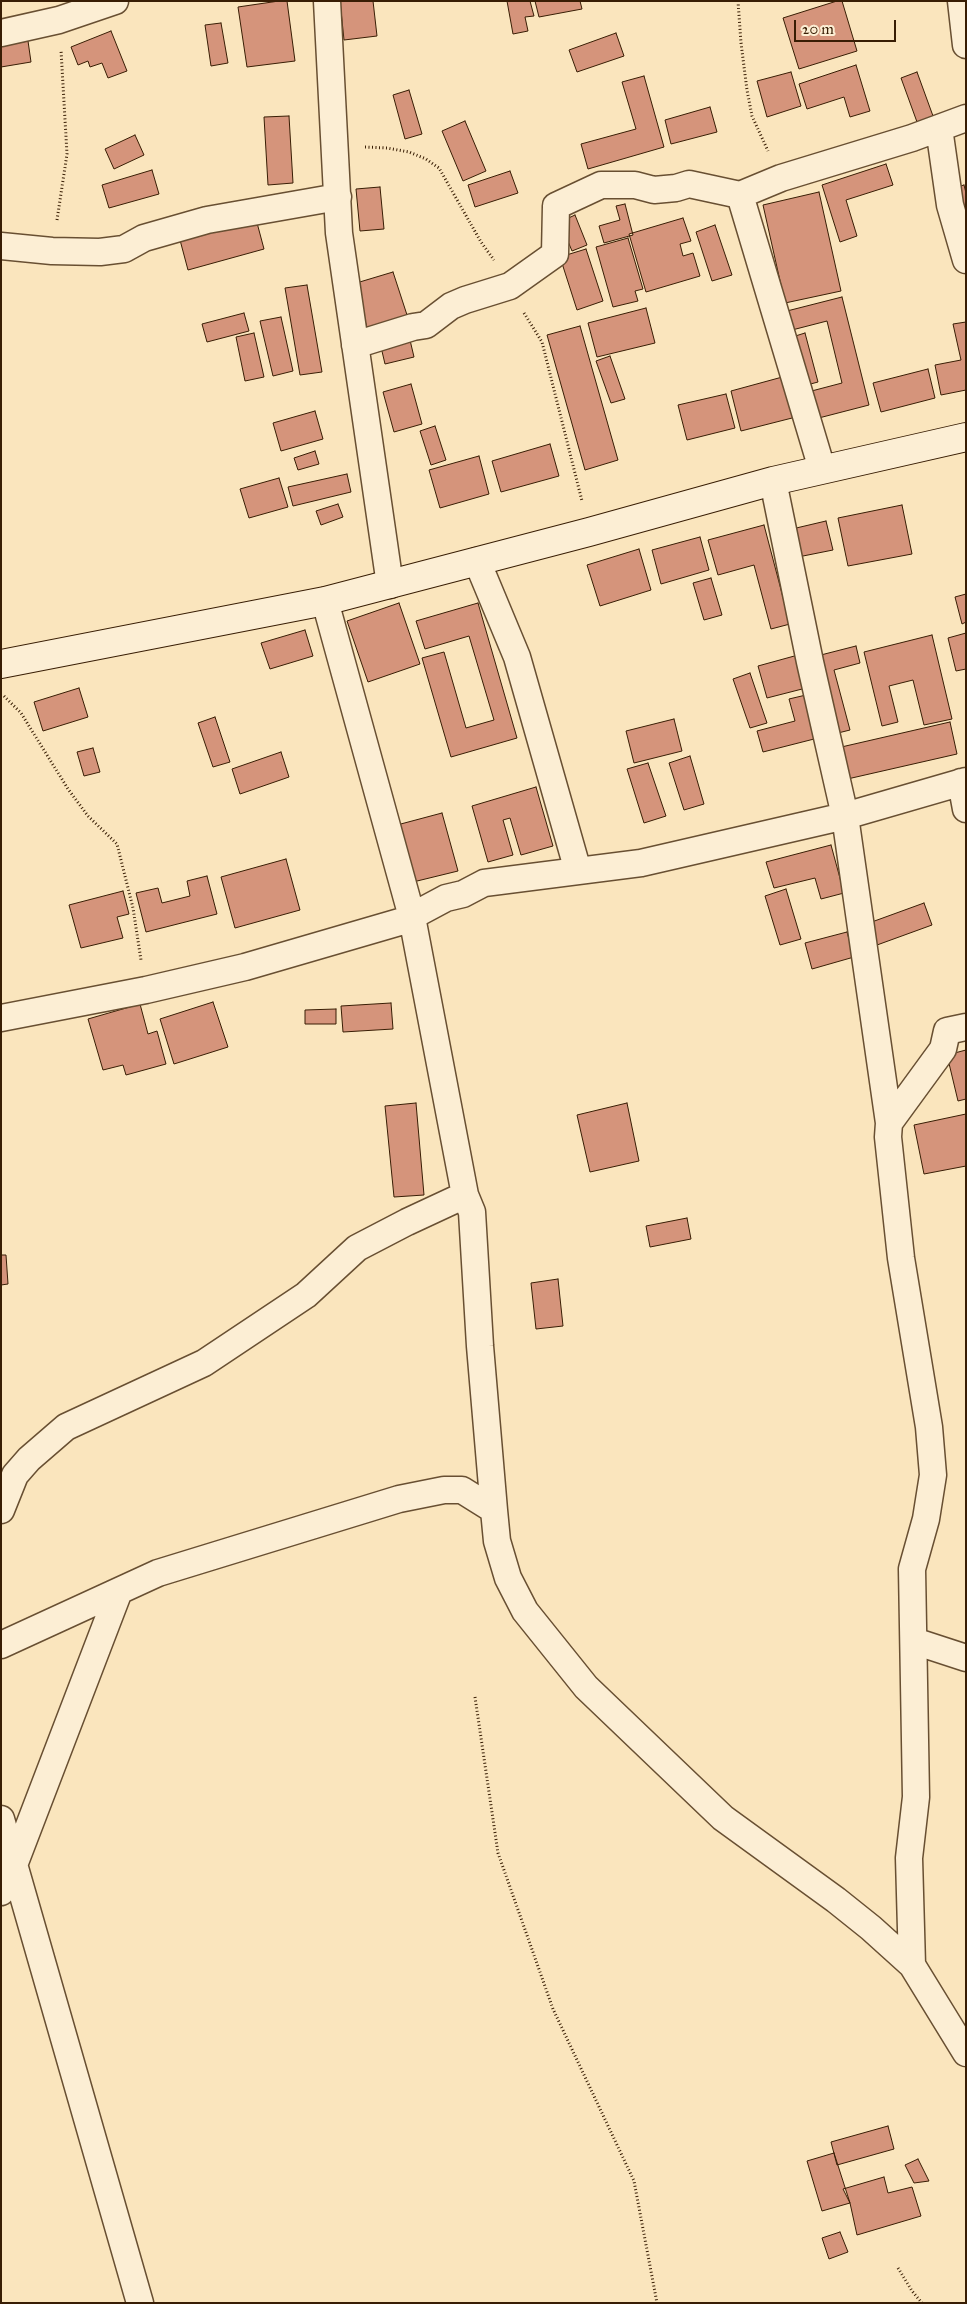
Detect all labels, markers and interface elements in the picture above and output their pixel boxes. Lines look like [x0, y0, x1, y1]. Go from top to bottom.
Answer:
scale bar [797, 10, 900, 42]
text: 20 m [802, 20, 834, 38]

